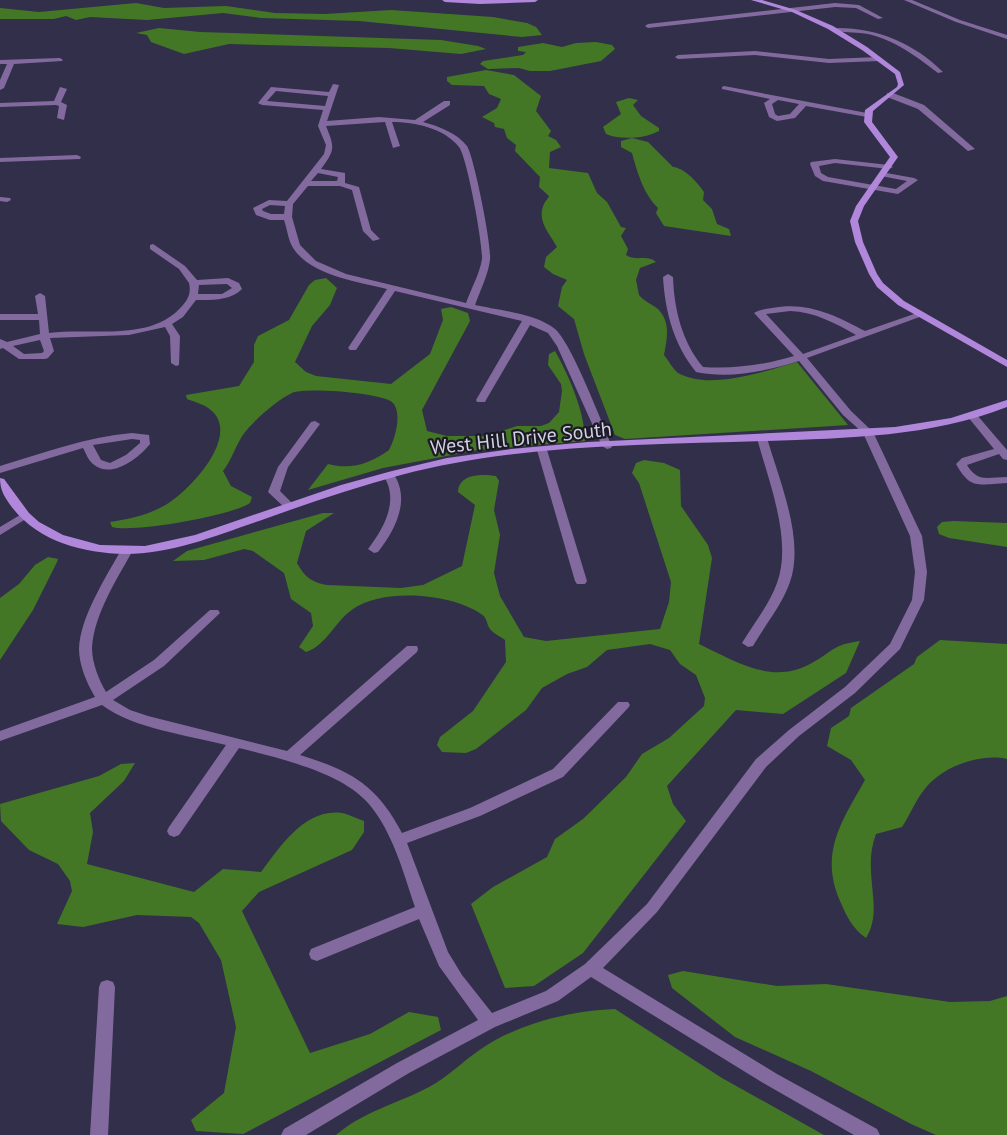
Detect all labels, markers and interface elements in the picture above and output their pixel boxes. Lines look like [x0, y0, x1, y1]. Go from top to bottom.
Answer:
street label: West Hill Drive South [429, 416, 613, 460]

